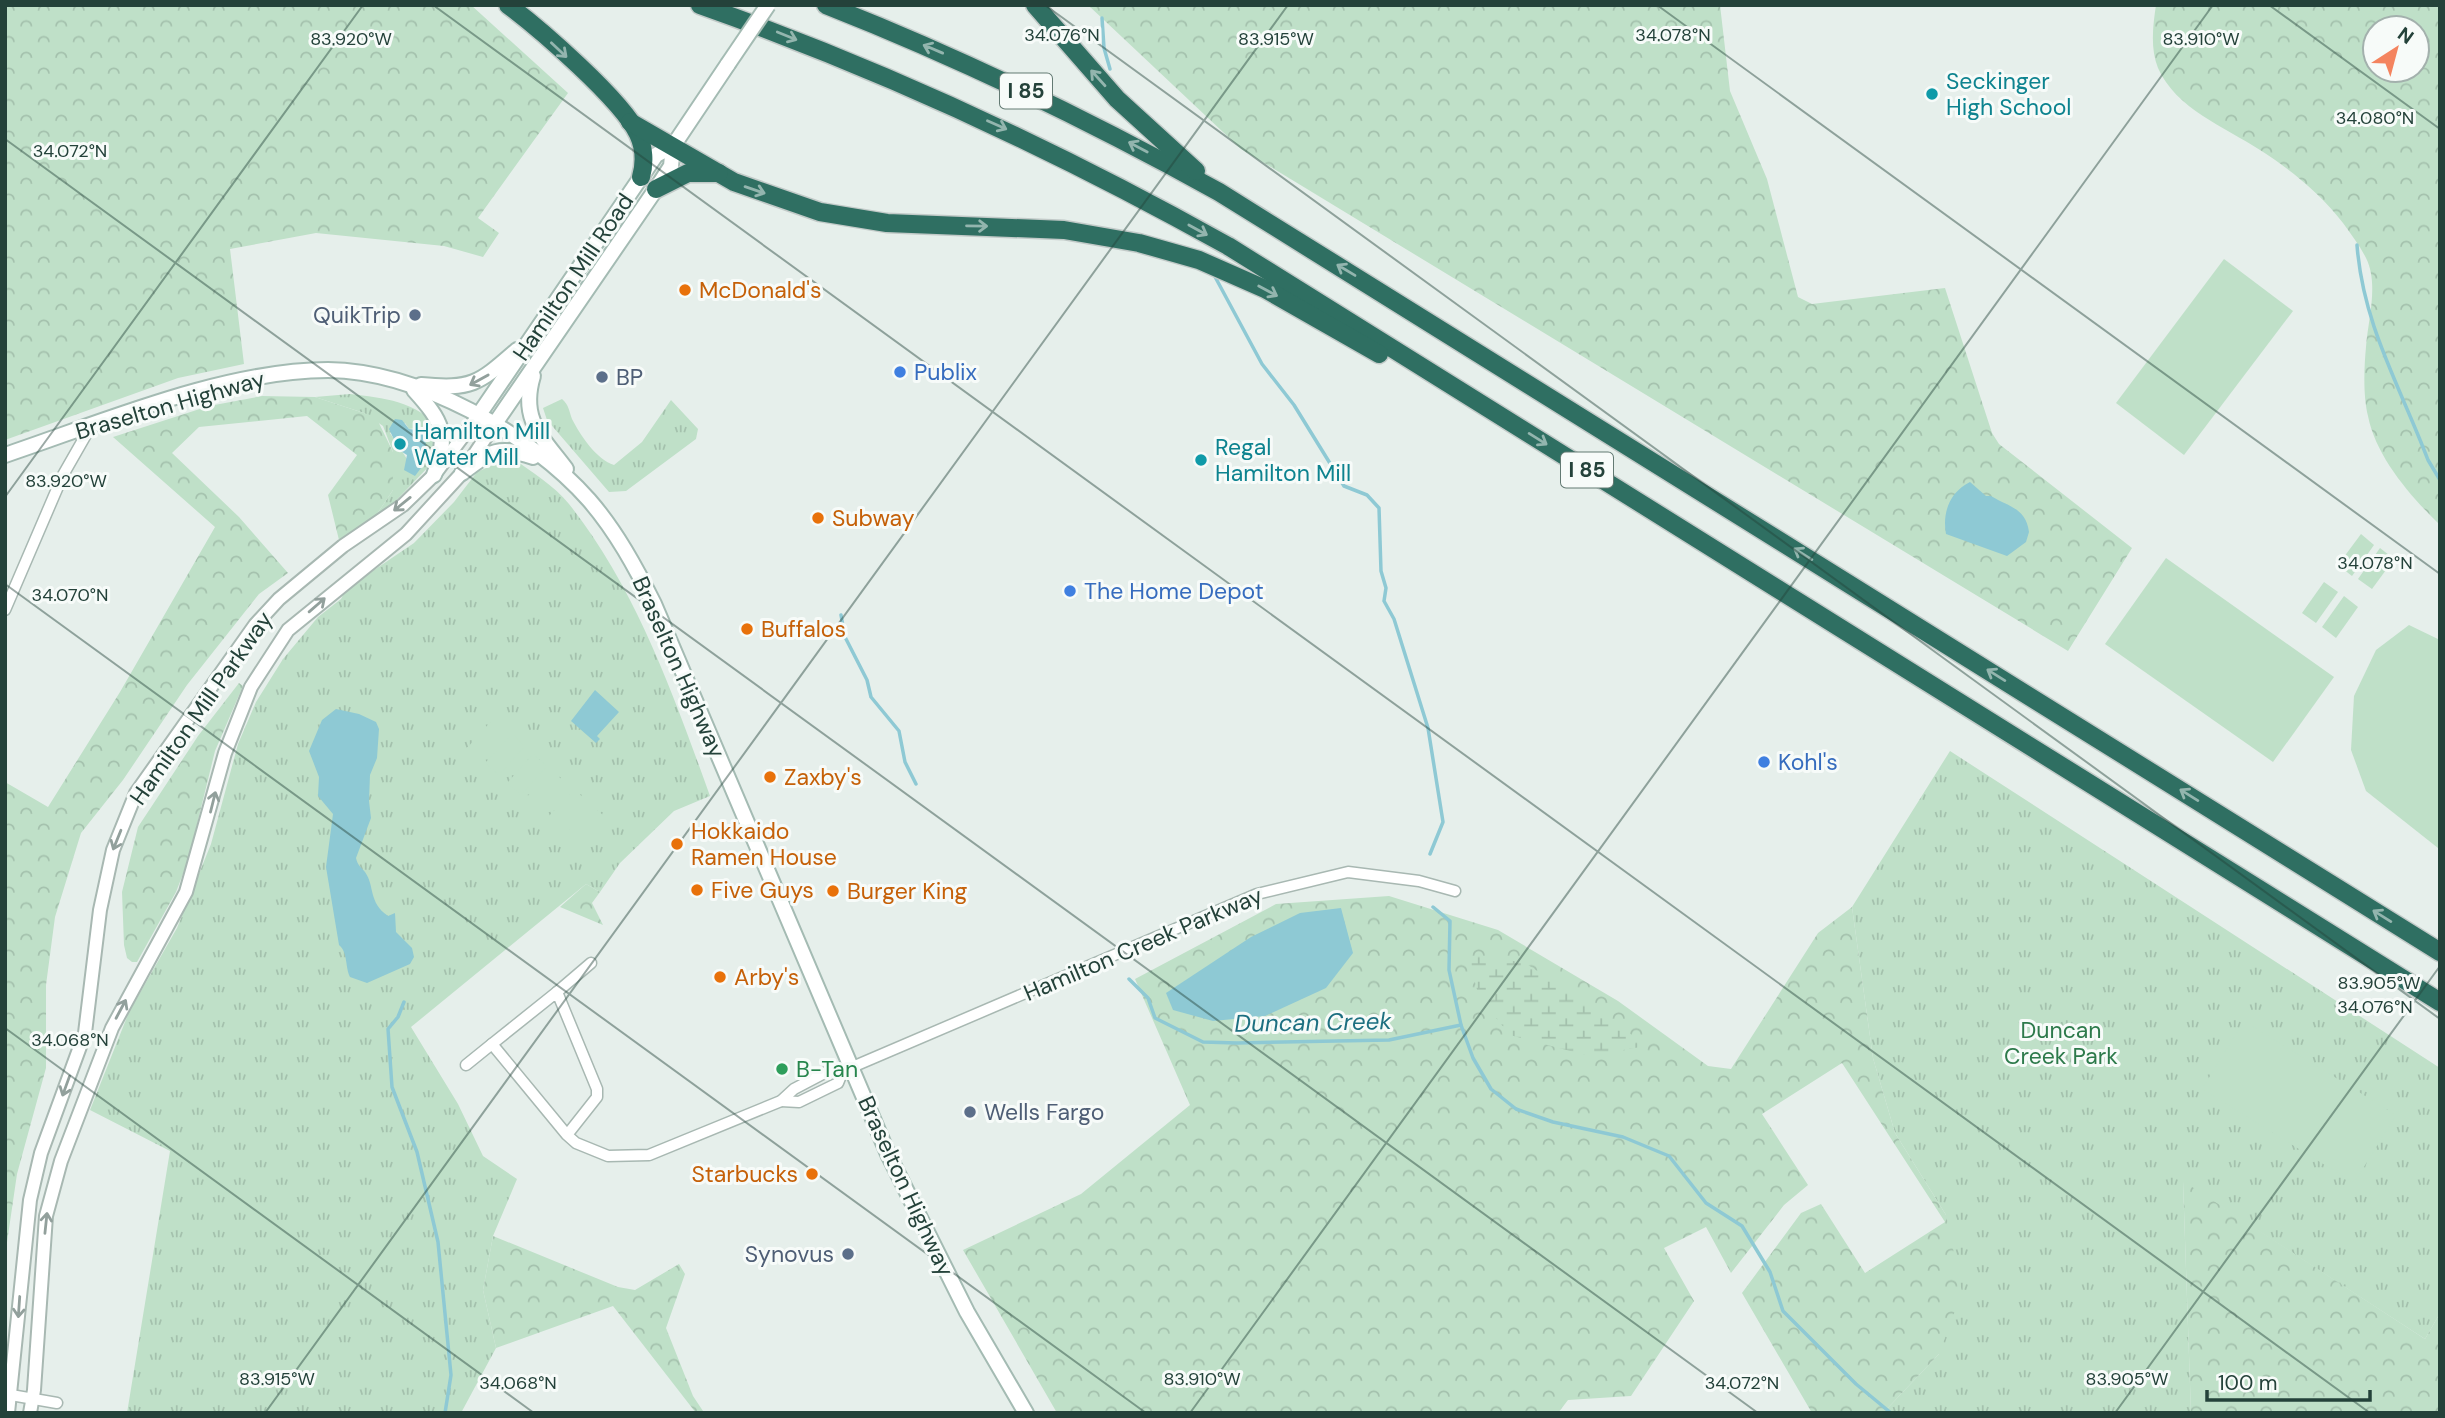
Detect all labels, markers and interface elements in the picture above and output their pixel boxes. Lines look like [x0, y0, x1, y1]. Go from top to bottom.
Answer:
north arrow [2361, 14, 2431, 84]
text: N [2393, 21, 2419, 50]
text: 34.076°N [1024, 23, 1100, 47]
text: 34.078°N [1635, 23, 1711, 47]
text: 83.920°W [310, 27, 392, 51]
text: 83.915°W [1238, 27, 1314, 51]
text: 83.910°W [2162, 27, 2240, 51]
one-way arrow [776, 31, 797, 44]
one-way arrow [550, 41, 567, 58]
one-way arrow [922, 42, 944, 55]
place label: Seckinger High School [1946, 66, 2072, 122]
one-way arrow [1090, 69, 1106, 87]
road number: I 85 [1000, 74, 1052, 108]
marker: Seckinger High School [1924, 86, 1940, 102]
text: 34.080°N [2336, 106, 2414, 130]
one-way arrow [986, 119, 1007, 132]
text: 34.072°N [33, 139, 107, 163]
one-way arrow [1128, 140, 1149, 153]
one-way arrow [743, 185, 765, 197]
street label: Hamilton Mill Road [506, 187, 640, 367]
one-way arrow [966, 220, 989, 233]
one-way arrow [1188, 223, 1208, 237]
one-way arrow [1337, 262, 1357, 276]
place label: McDonald's [699, 275, 821, 305]
marker: McDonald's [677, 282, 693, 298]
one-way arrow [1257, 285, 1278, 299]
place label: QuikTrip [313, 300, 401, 330]
marker: QuikTrip [407, 307, 423, 323]
place label: Publix [914, 357, 977, 387]
place label: BP [616, 362, 643, 392]
street label: Braselton Highway [72, 364, 268, 446]
marker: Publix [892, 364, 908, 380]
marker: BP [594, 369, 610, 385]
one-way arrow [469, 373, 489, 387]
place label: Hamilton Mill Water Mill [414, 416, 550, 472]
place label: Regal Hamilton Mill [1215, 432, 1351, 488]
one-way arrow [1528, 432, 1547, 447]
marker: Hamilton Mill Water Mill [392, 436, 408, 452]
marker: Regal Hamilton Mill [1193, 452, 1209, 468]
road number: I 85 [1561, 452, 1613, 488]
text: 83.920°W [25, 469, 107, 493]
one-way arrow [394, 496, 412, 512]
place label: Subway [832, 503, 915, 533]
marker: Subway [810, 510, 826, 526]
one-way arrow [1794, 547, 1813, 562]
text: 34.078°N [2337, 551, 2413, 575]
street label: Braselton Highway [626, 572, 733, 763]
place label: The Home Depot [1084, 576, 1264, 606]
text: 34.070°N [32, 583, 108, 607]
marker: The Home Depot [1062, 583, 1078, 599]
one-way arrow [308, 597, 326, 613]
street label: Hamilton Mill Parkway [123, 605, 279, 811]
place label: Buffalos [761, 614, 846, 644]
marker: Buffalos [739, 621, 755, 637]
one-way arrow [1986, 667, 2006, 681]
place label: Kohl's [1778, 747, 1838, 777]
marker: Kohl's [1756, 754, 1772, 770]
place label: Zaxby's [784, 762, 862, 792]
marker: Zaxby's [762, 769, 778, 785]
one-way arrow [2179, 788, 2199, 802]
one-way arrow [207, 791, 220, 814]
place label: Hokkaido Ramen House [691, 816, 837, 872]
one-way arrow [109, 829, 122, 850]
marker: Hokkaido Ramen House [669, 836, 685, 852]
place label: Five Guys [711, 875, 814, 905]
place label: Burger King [847, 876, 968, 906]
street label: Hamilton Creek Parkway [1019, 880, 1267, 1008]
marker: Five Guys [689, 882, 705, 898]
marker: Burger King [825, 883, 841, 899]
one-way arrow [2372, 908, 2392, 922]
place label: Arby's [734, 962, 799, 992]
marker: Arby's [712, 969, 728, 985]
text: 83.905°W [2338, 971, 2420, 995]
text: 34.076°N [2337, 995, 2413, 1019]
one-way arrow [115, 999, 129, 1020]
water label: Duncan Creek [1234, 1005, 1393, 1039]
park label: Duncan Creek Park [2004, 1015, 2118, 1071]
text: 34.068°N [31, 1028, 109, 1052]
place label: B-Tan [796, 1054, 858, 1084]
marker: B-Tan [774, 1061, 790, 1077]
one-way arrow [58, 1074, 71, 1096]
street label: Braselton Highway [851, 1091, 961, 1281]
place label: Wells Fargo [984, 1097, 1104, 1127]
marker: Wells Fargo [962, 1104, 978, 1120]
place label: Starbucks [691, 1159, 798, 1189]
marker: Starbucks [804, 1166, 820, 1182]
one-way arrow [40, 1212, 53, 1235]
place label: Synovus [745, 1239, 834, 1269]
marker: Synovus [840, 1246, 856, 1262]
one-way arrow [12, 1295, 25, 1318]
scale bar [2207, 1358, 2370, 1402]
text: 83.915°W [239, 1367, 315, 1391]
text: 83.910°W [1163, 1367, 1241, 1391]
text: 83.905°W [2086, 1367, 2168, 1391]
text: 100 m [2218, 1369, 2278, 1397]
text: 34.068°N [479, 1371, 557, 1395]
text: 34.072°N [1705, 1371, 1779, 1395]

